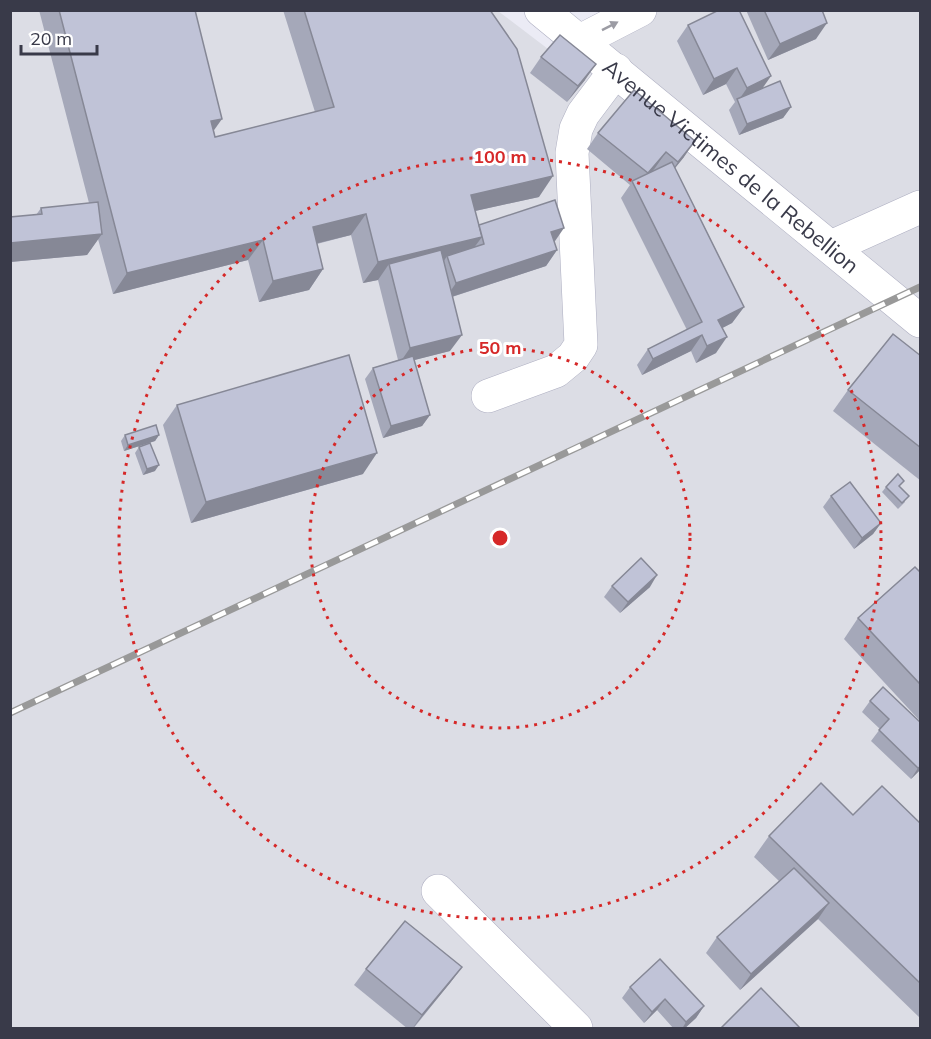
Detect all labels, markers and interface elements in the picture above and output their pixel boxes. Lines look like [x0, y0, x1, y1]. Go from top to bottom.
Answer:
scale bar [21, 18, 98, 56]
one-way arrow [602, 21, 619, 31]
text: 20 m [30, 27, 72, 50]
street label: Avenue Victimes de la Rebellion [597, 53, 865, 279]
text: 100 m [473, 145, 527, 168]
text: 50 m [479, 336, 521, 359]
centre of rings [490, 528, 510, 548]

